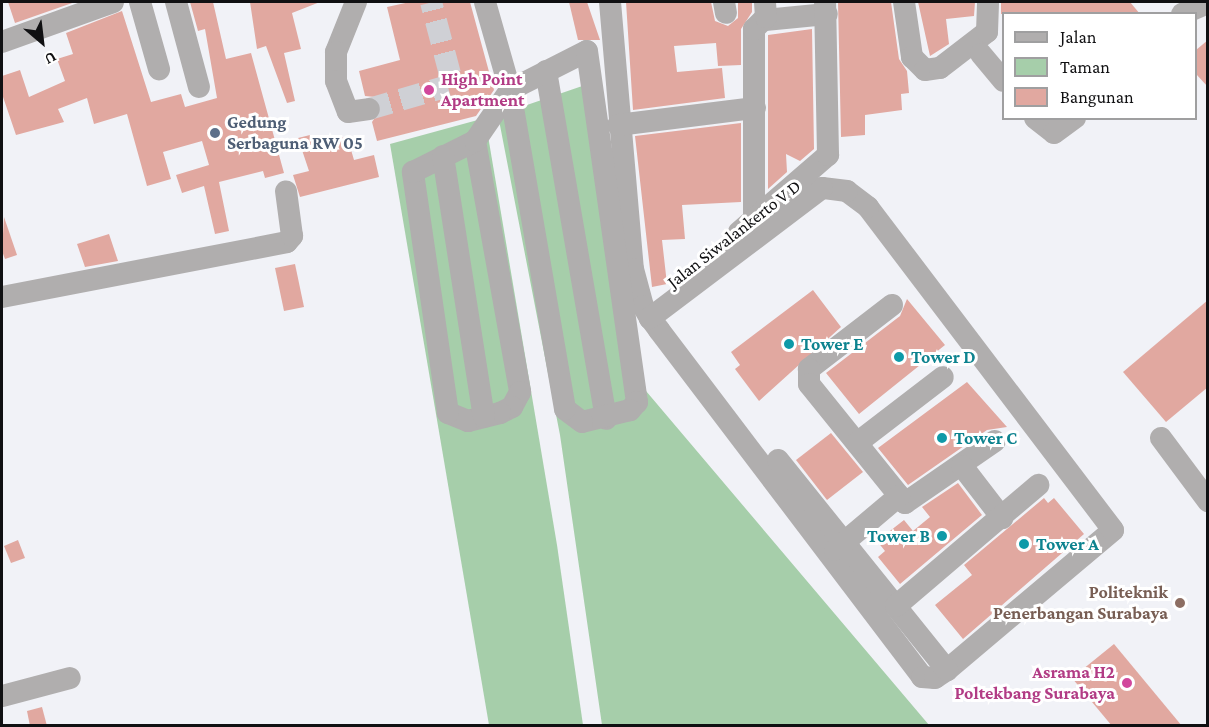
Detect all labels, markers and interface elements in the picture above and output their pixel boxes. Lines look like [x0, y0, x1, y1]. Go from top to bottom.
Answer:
north arrow [12, 12, 72, 72]
legend [1002, 12, 1197, 120]
text: Jalan [1060, 27, 1096, 47]
text: U [42, 48, 60, 68]
text: Taman [1060, 57, 1110, 77]
place label: High Point Apartment [441, 69, 525, 112]
marker: High Point Apartment [422, 83, 436, 97]
text: Bangunan [1060, 87, 1134, 107]
place label: Gedung Serbaguna RW 05 [227, 112, 363, 154]
marker: Gedung Serbaguna RW 05 [208, 126, 222, 140]
street label: Jalan Siwalankerto V D [663, 175, 805, 293]
place label: Tower E [801, 333, 864, 355]
marker: Tower E [782, 337, 796, 351]
place label: Tower D [911, 346, 976, 368]
marker: Tower D [892, 350, 906, 364]
place label: Tower C [954, 427, 1017, 449]
marker: Tower C [935, 431, 949, 445]
place label: Tower B [867, 525, 930, 547]
marker: Tower B [935, 529, 949, 543]
place label: Tower A [1036, 533, 1099, 555]
marker: Tower A [1017, 537, 1031, 551]
place label: Politeknik Penerbangan Surabaya [993, 582, 1168, 624]
marker: Politeknik Penerbangan Surabaya [1173, 596, 1187, 610]
place label: Asrama H2 Poltekbang Surabaya [954, 662, 1115, 704]
marker: Asrama H2 Poltekbang Surabaya [1120, 676, 1134, 690]

